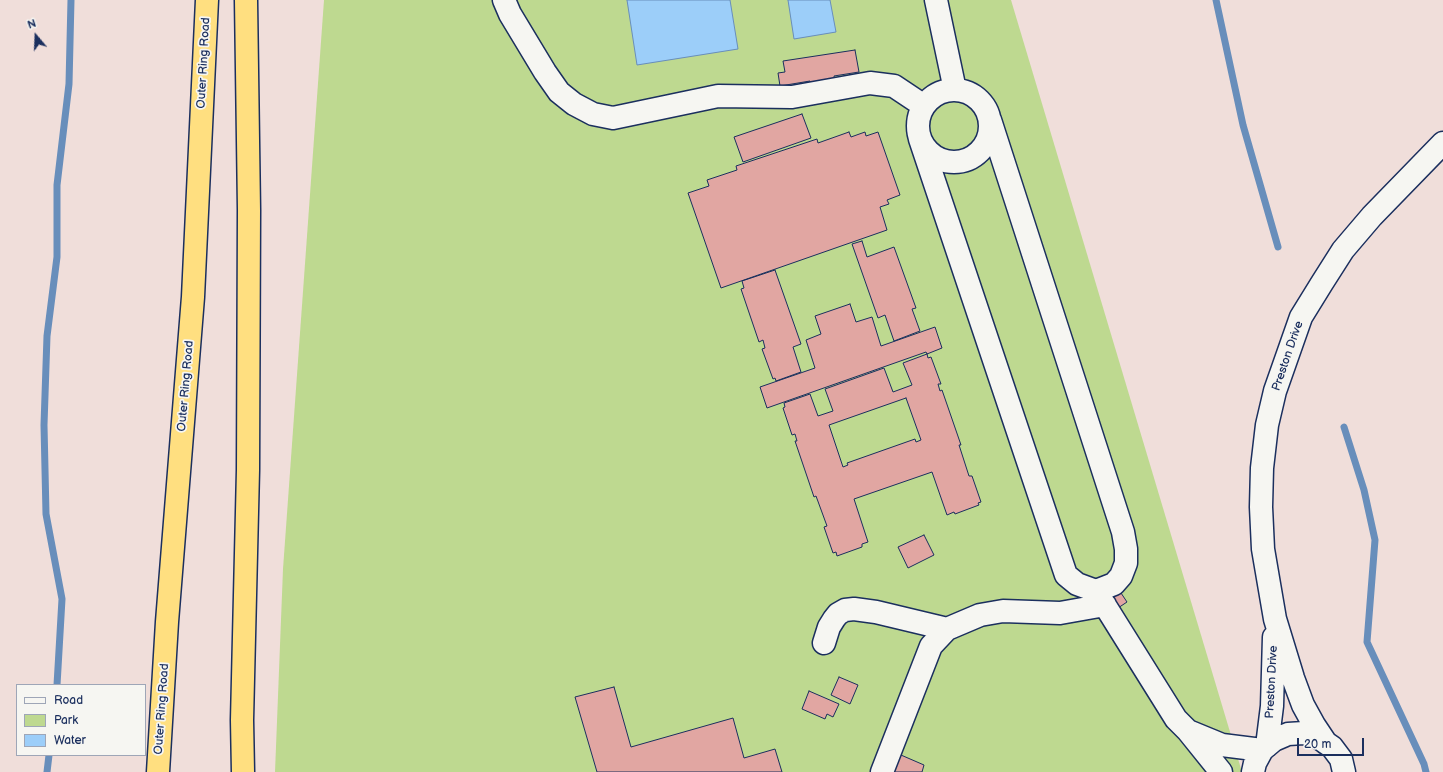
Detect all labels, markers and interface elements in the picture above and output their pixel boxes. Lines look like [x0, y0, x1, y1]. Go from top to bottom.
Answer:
north arrow [16, 16, 56, 56]
text: N [26, 17, 38, 32]
street label: Outer Ring Road [194, 17, 214, 109]
street label: Preston Drive [1269, 319, 1307, 393]
street label: Outer Ring Road [175, 340, 197, 432]
street label: Preston Drive [1263, 645, 1281, 719]
street label: Outer Ring Road [152, 663, 172, 755]
legend [16, 684, 146, 756]
text: Road [54, 693, 83, 708]
text: Park [54, 713, 78, 728]
scale bar [1299, 730, 1366, 756]
text: Water [54, 733, 86, 748]
text: 20 m [1304, 737, 1331, 752]

